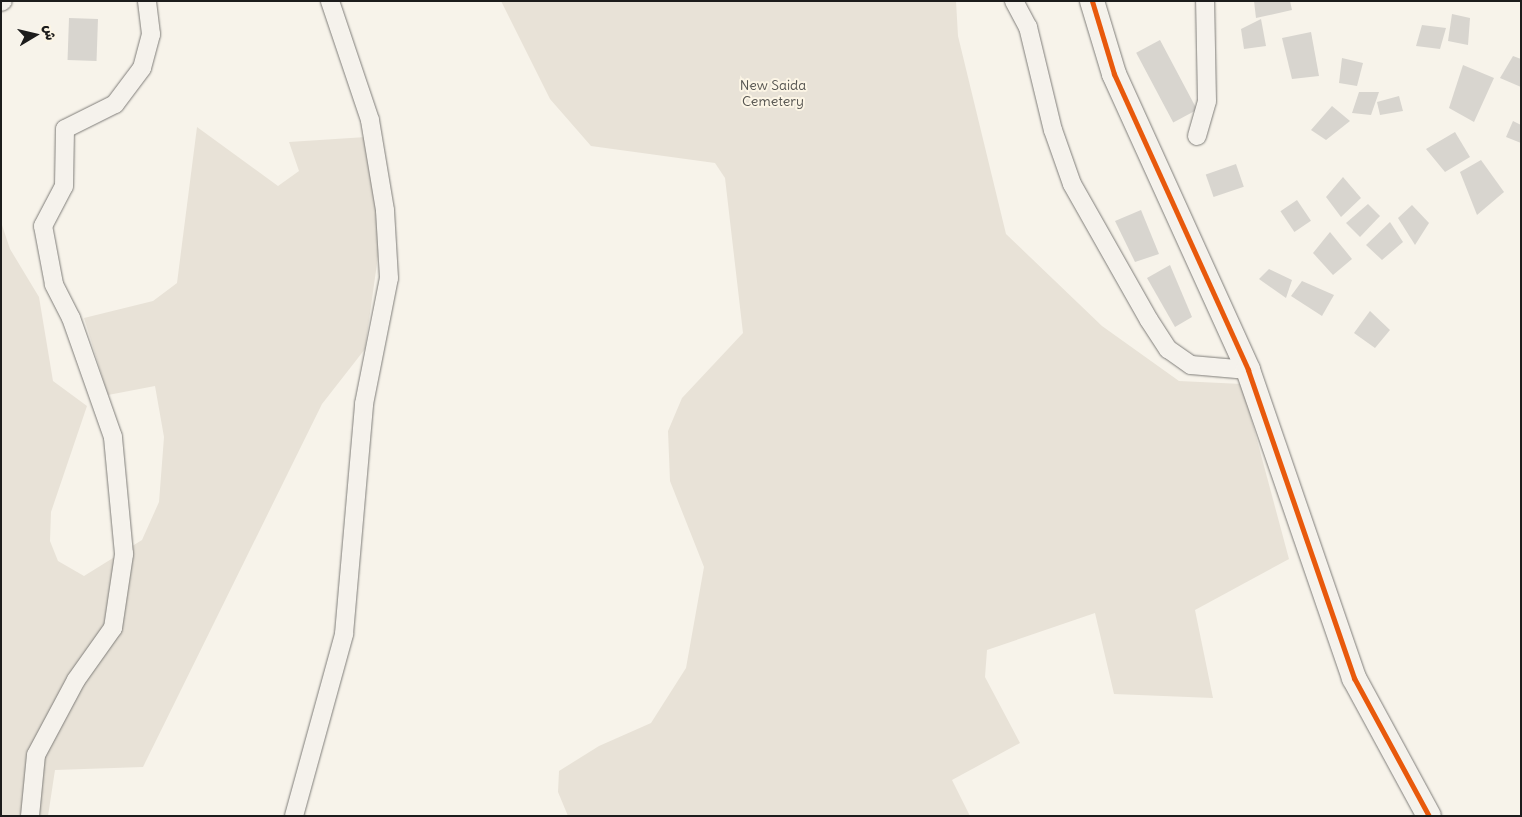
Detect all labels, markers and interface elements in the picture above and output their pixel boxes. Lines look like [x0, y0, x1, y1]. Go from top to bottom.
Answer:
north arrow [10, 10, 60, 60]
text: ش [40, 24, 60, 42]
park label: New Saida Cemetery [740, 77, 806, 110]

